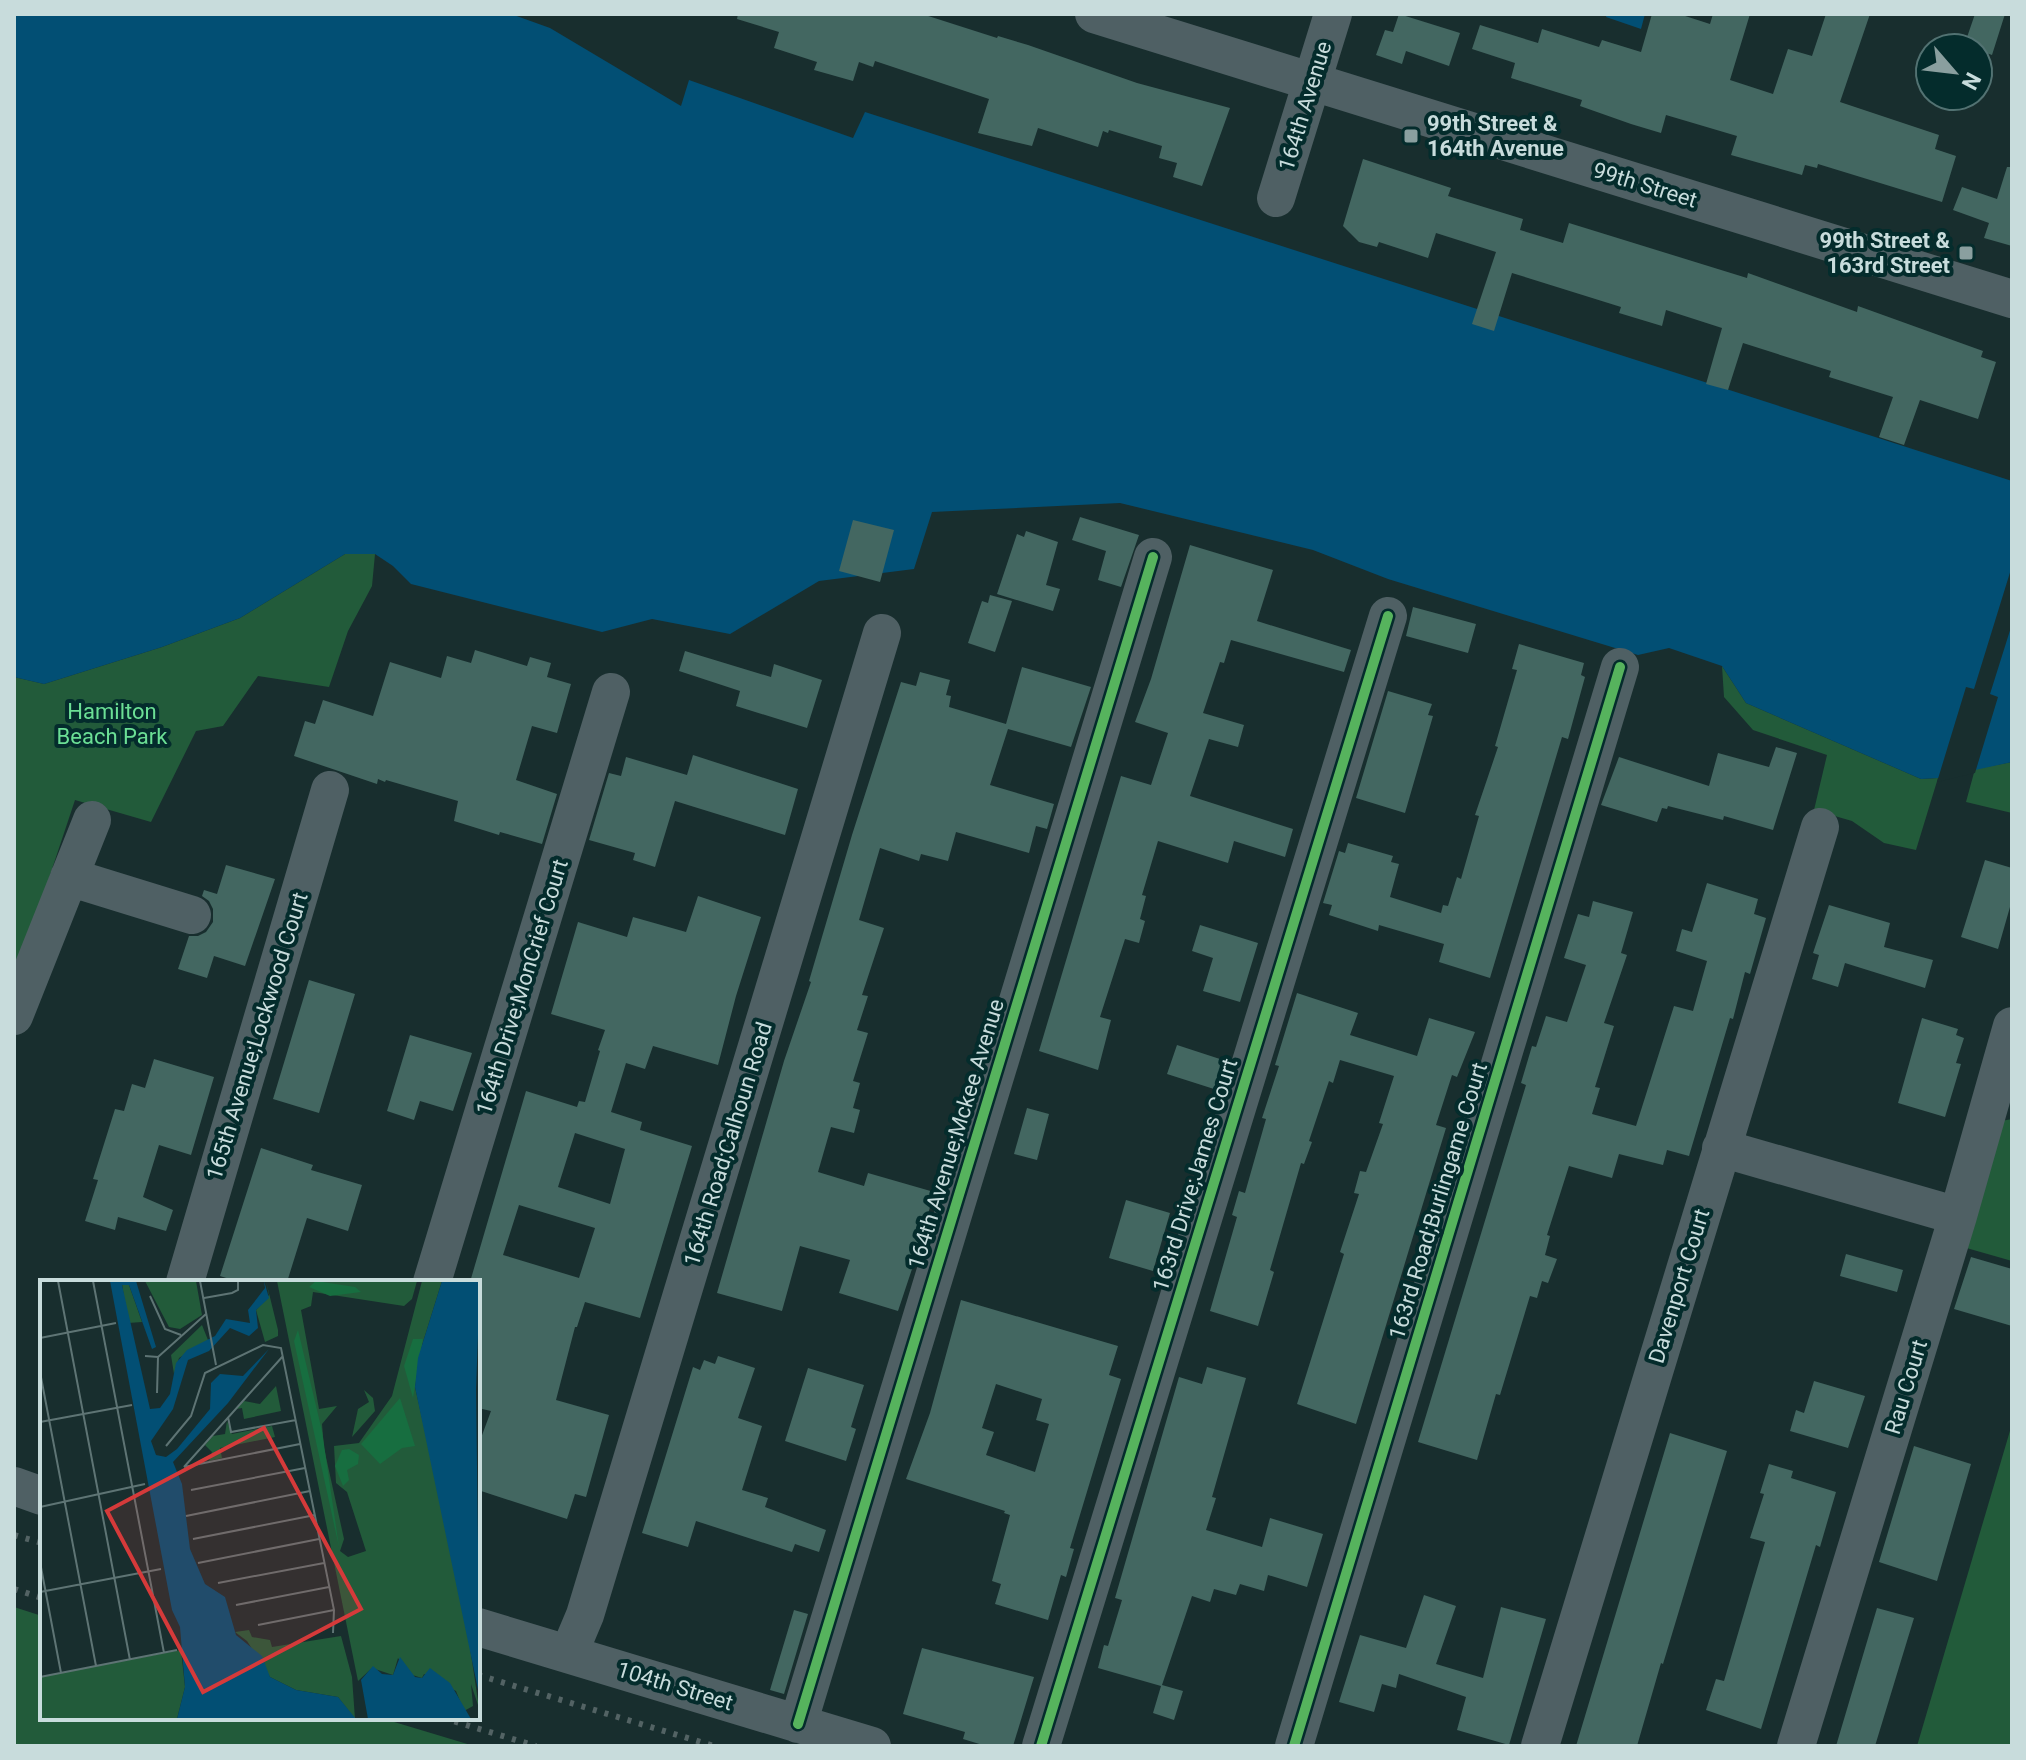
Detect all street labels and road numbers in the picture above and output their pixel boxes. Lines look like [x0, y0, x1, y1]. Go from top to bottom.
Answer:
street label: 164th Avenue [1273, 38, 1337, 174]
street label: 99th Street [1590, 157, 1700, 213]
street label: 164th Drive;MonCrief Court [471, 856, 573, 1118]
street label: 165th Avenue;Lockwood Court [201, 889, 313, 1183]
street label: 164th Avenue;Mckee Avenue [903, 996, 1009, 1272]
street label: 164th Road;Calhoun Road [679, 1019, 777, 1269]
street label: 163rd Drive;James Court [1148, 1055, 1242, 1295]
street label: 163rd Road;Burlingame Court [1384, 1059, 1492, 1343]
street label: Davenport Court [1644, 1206, 1714, 1366]
street label: Rau Court [1880, 1337, 1932, 1437]
street label: 104th Street [614, 1657, 736, 1715]

